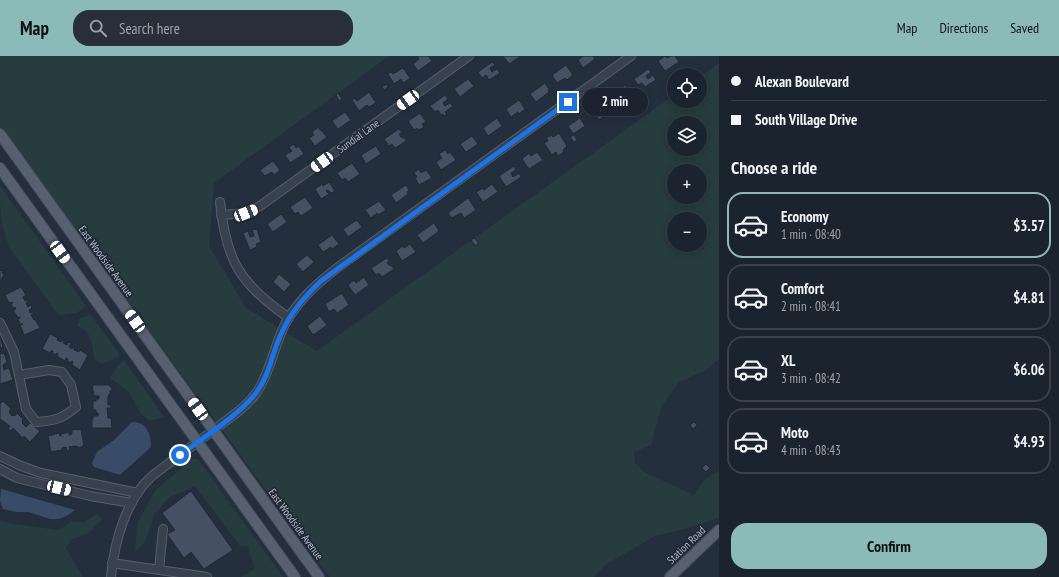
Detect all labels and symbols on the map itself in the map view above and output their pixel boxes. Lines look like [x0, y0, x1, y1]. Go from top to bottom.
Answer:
car [395, 88, 421, 112]
callout: 2 min [582, 88, 648, 116]
route end [559, 93, 577, 111]
street label: Sundial Lane [334, 116, 382, 156]
car [309, 150, 335, 174]
car [233, 203, 259, 223]
street label: East Woodside Avenue [75, 223, 137, 300]
car [48, 239, 72, 265]
car [123, 308, 147, 334]
car [186, 396, 210, 422]
route start [171, 446, 189, 464]
car [46, 479, 72, 497]
street label: East Woodside Avenue [265, 486, 327, 563]
street label: Station Road [664, 523, 708, 567]

